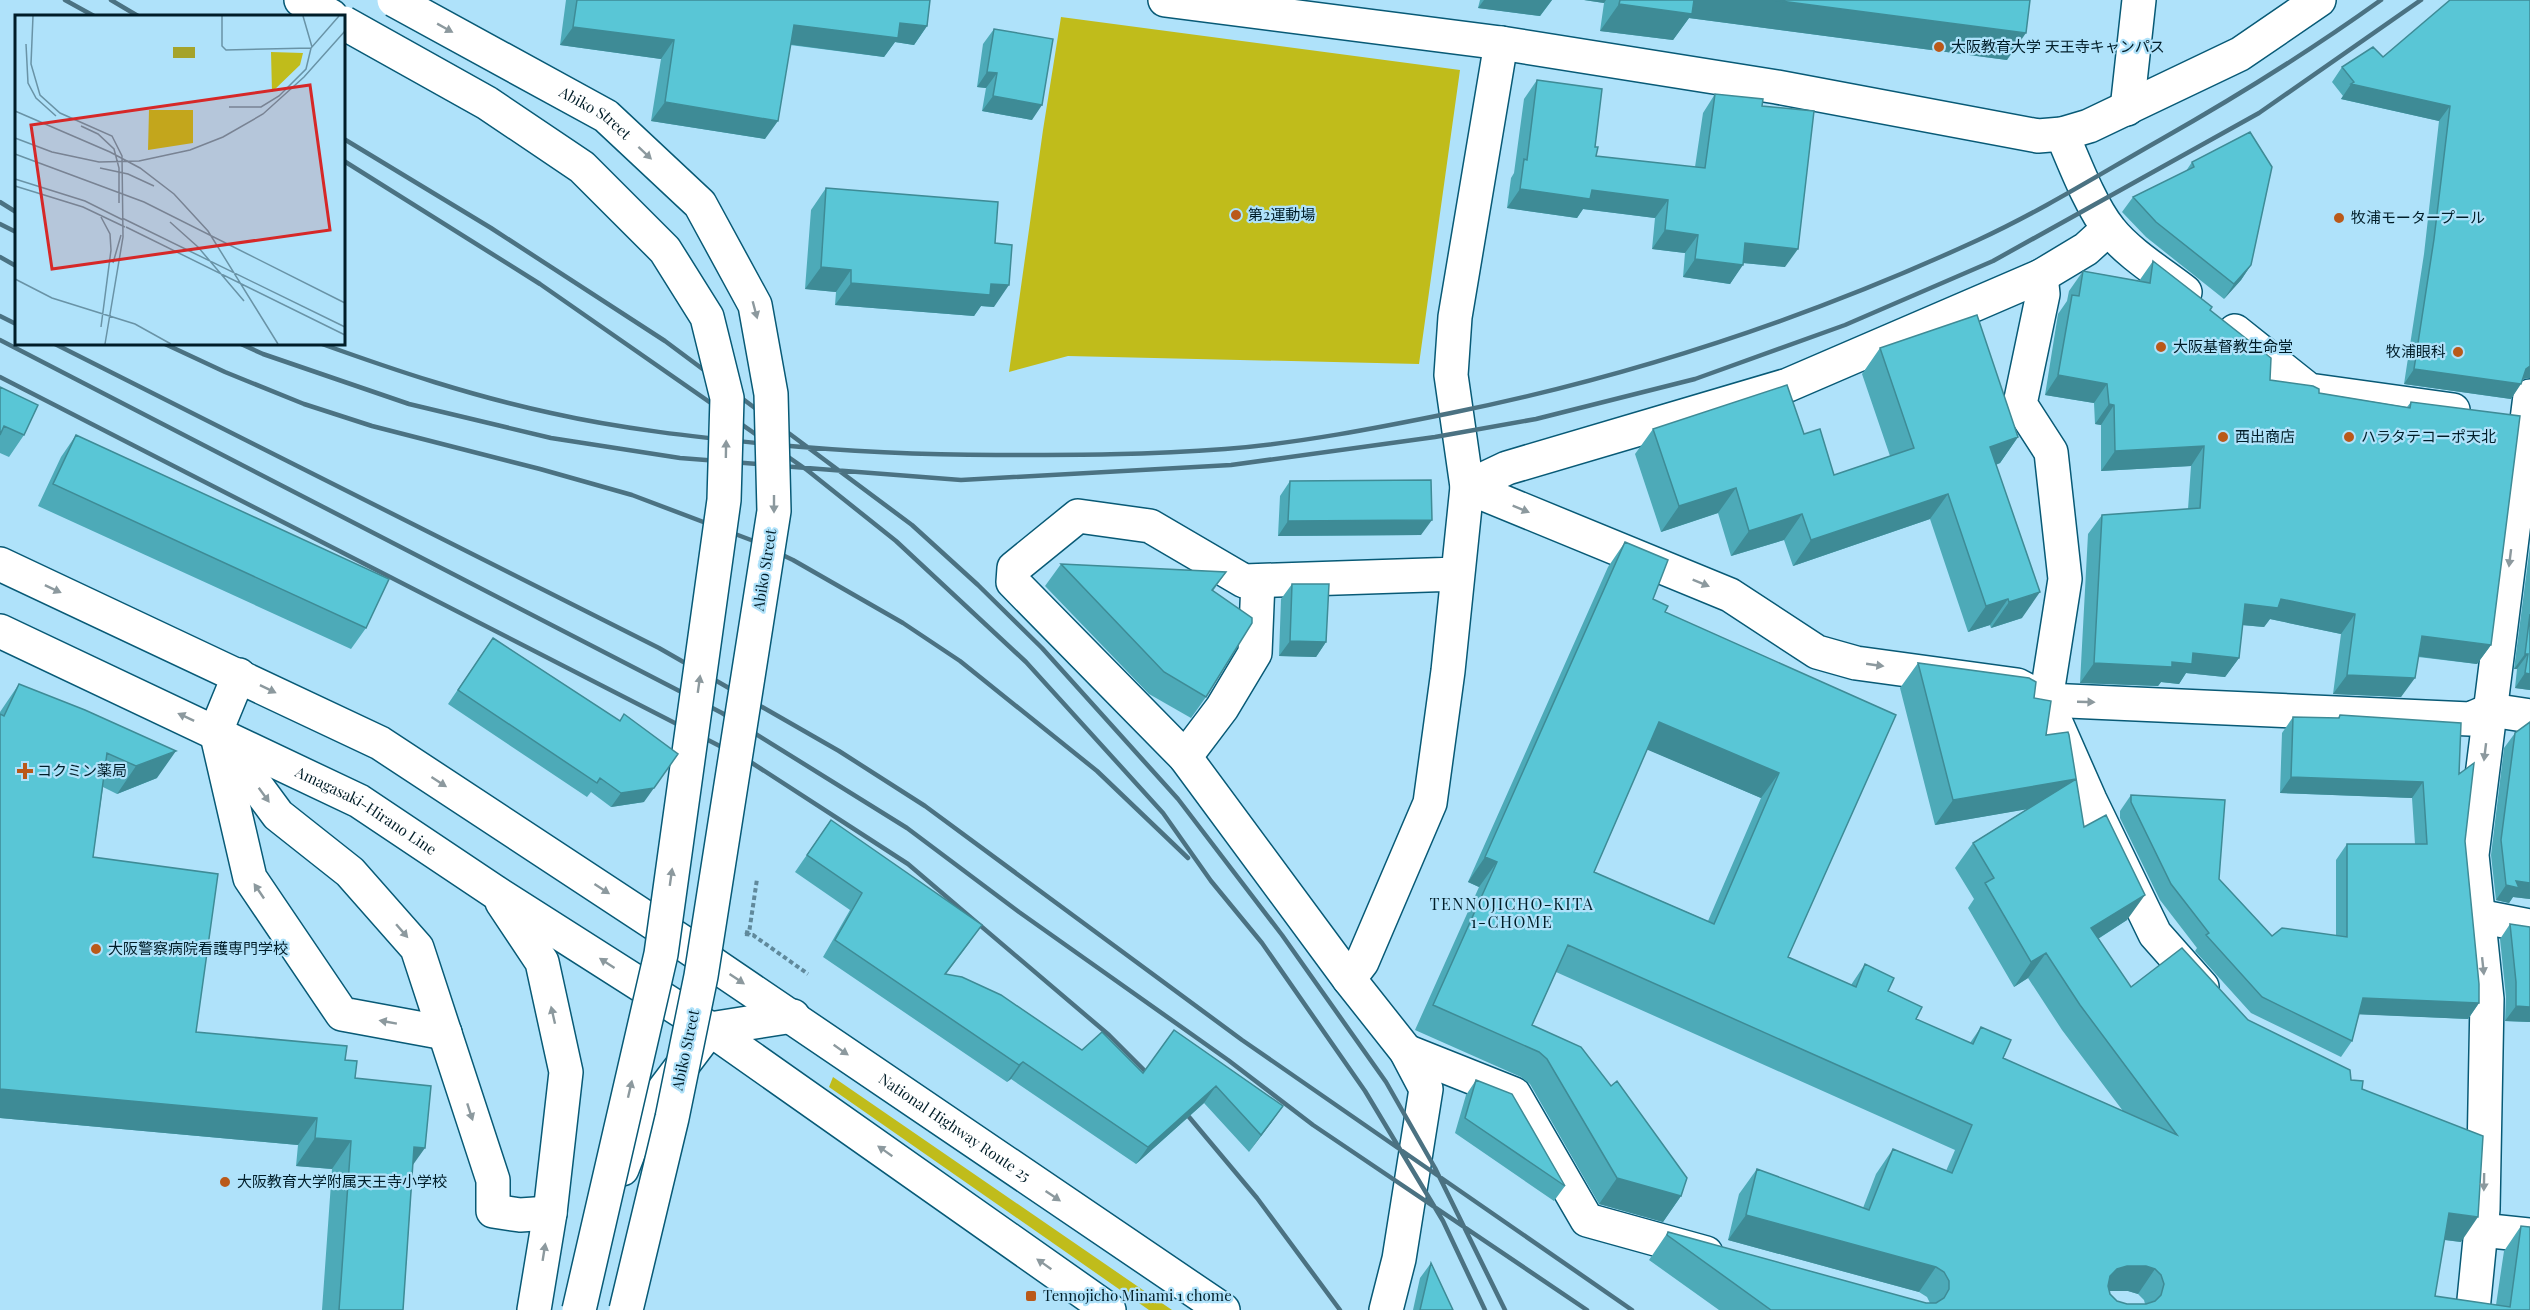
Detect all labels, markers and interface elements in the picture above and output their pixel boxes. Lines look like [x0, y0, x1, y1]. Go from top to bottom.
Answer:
inset map [15, 15, 345, 345]
one-way arrow [437, 23, 454, 33]
place label: 大阪教育大学 天王寺キャンパス [1951, 36, 2165, 56]
marker: 大阪教育大学 天王寺キャンパス [1932, 40, 1946, 54]
street label: Abiko Street [555, 81, 636, 144]
one-way arrow [638, 146, 653, 160]
place label: 第2運動場 [1248, 204, 1315, 224]
place label: 牧浦モータープール [2351, 207, 2485, 227]
marker: 第2運動場 [1229, 208, 1243, 222]
marker: 牧浦モータープール [2332, 211, 2346, 225]
one-way arrow [751, 301, 760, 319]
place label: 大阪基督教生命堂 [2173, 336, 2293, 356]
marker: 大阪基督教生命堂 [2154, 340, 2168, 354]
place label: 牧浦眼科 [2386, 341, 2446, 361]
marker: 牧浦眼科 [2451, 345, 2465, 359]
place label: 西出商店 [2235, 426, 2295, 446]
place label: ハラタテコーポ天北 [2361, 426, 2496, 446]
marker: 西出商店 [2216, 430, 2230, 444]
marker: ハラタテコーポ天北 [2342, 430, 2356, 444]
one-way arrow [721, 440, 730, 459]
one-way arrow [769, 494, 779, 513]
one-way arrow [1512, 504, 1530, 514]
street label: Abiko Street [748, 527, 780, 613]
one-way arrow [2506, 549, 2515, 568]
one-way arrow [1693, 578, 1711, 588]
one-way arrow [45, 584, 63, 594]
one-way arrow [1866, 661, 1885, 670]
one-way arrow [694, 675, 703, 694]
one-way arrow [259, 685, 276, 694]
one-way arrow [2076, 697, 2095, 706]
one-way arrow [177, 713, 194, 722]
one-way arrow [2481, 742, 2490, 761]
place label: コクミン薬局 [37, 760, 127, 780]
street label: Amagasaki-Hirano Line [292, 761, 441, 859]
marker: コクミン薬局 [18, 764, 32, 778]
one-way arrow [431, 776, 447, 787]
one-way arrow [257, 788, 269, 803]
one-way arrow [667, 868, 676, 887]
one-way arrow [254, 883, 265, 899]
one-way arrow [593, 884, 610, 895]
district label: TENNOJICHO-KITA 1-CHOME [1430, 893, 1594, 932]
one-way arrow [395, 923, 408, 938]
place label: 大阪警察病院看護専門学校 [108, 938, 288, 958]
marker: 大阪警察病院看護専門学校 [89, 942, 103, 956]
one-way arrow [2478, 957, 2488, 976]
one-way arrow [599, 958, 615, 969]
one-way arrow [728, 973, 744, 985]
one-way arrow [548, 1006, 558, 1024]
street label: Abiko Street [666, 1007, 704, 1093]
one-way arrow [378, 1018, 397, 1027]
one-way arrow [832, 1044, 848, 1056]
street label: National Highway Route 25 [875, 1068, 1035, 1186]
one-way arrow [625, 1080, 635, 1098]
one-way arrow [465, 1103, 475, 1121]
one-way arrow [878, 1146, 893, 1158]
place label: 大阪教育大学附属天王寺小学校 [237, 1171, 447, 1191]
one-way arrow [2479, 1172, 2489, 1191]
marker: 大阪教育大学附属天王寺小学校 [218, 1175, 232, 1189]
one-way arrow [1045, 1190, 1062, 1201]
one-way arrow [539, 1243, 548, 1262]
one-way arrow [1037, 1258, 1053, 1270]
place label: Tennojicho Minami 1 chome [1043, 1285, 1232, 1305]
marker: Tennojicho Minami 1 chome [1024, 1289, 1038, 1303]

